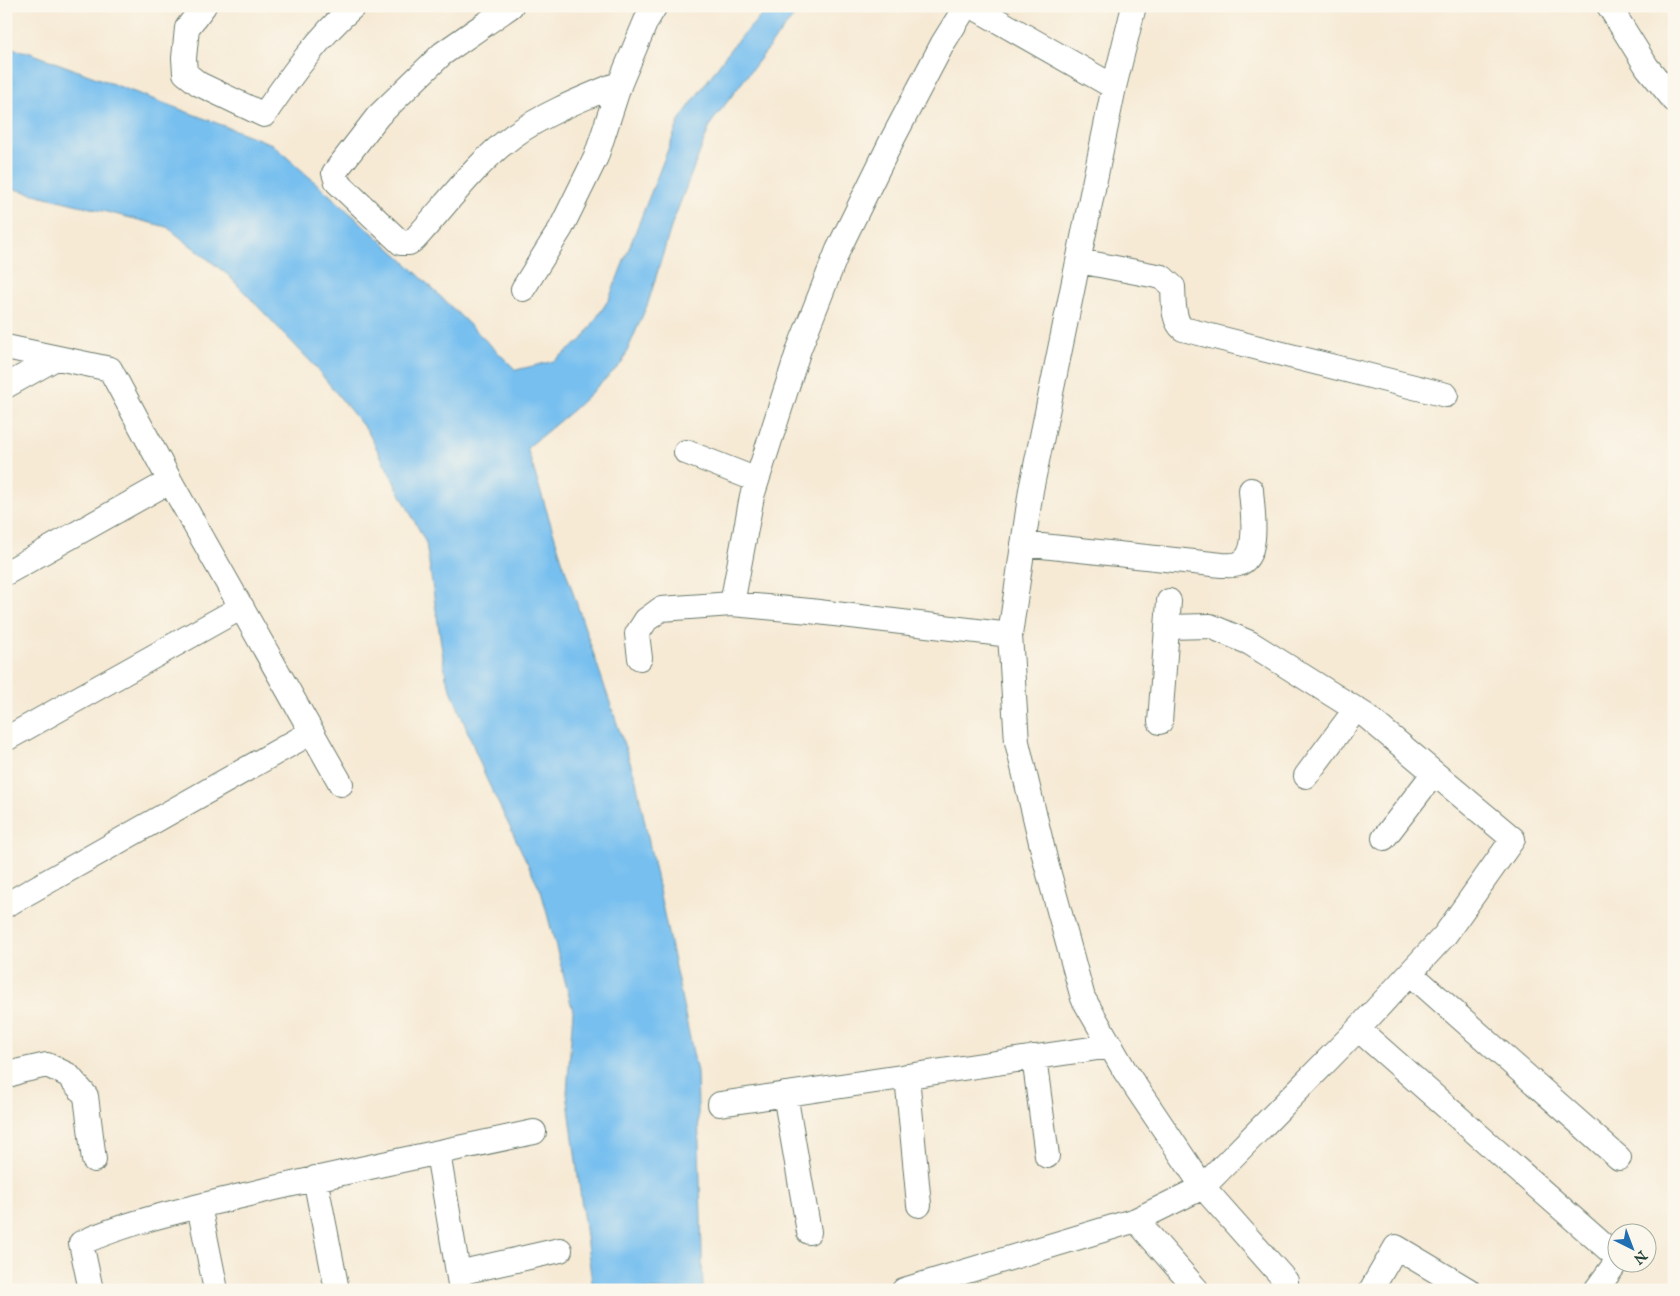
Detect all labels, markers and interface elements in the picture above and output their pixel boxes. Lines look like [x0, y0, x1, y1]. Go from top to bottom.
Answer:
north arrow [1608, 1224, 1658, 1274]
text: N [1630, 1246, 1651, 1268]

